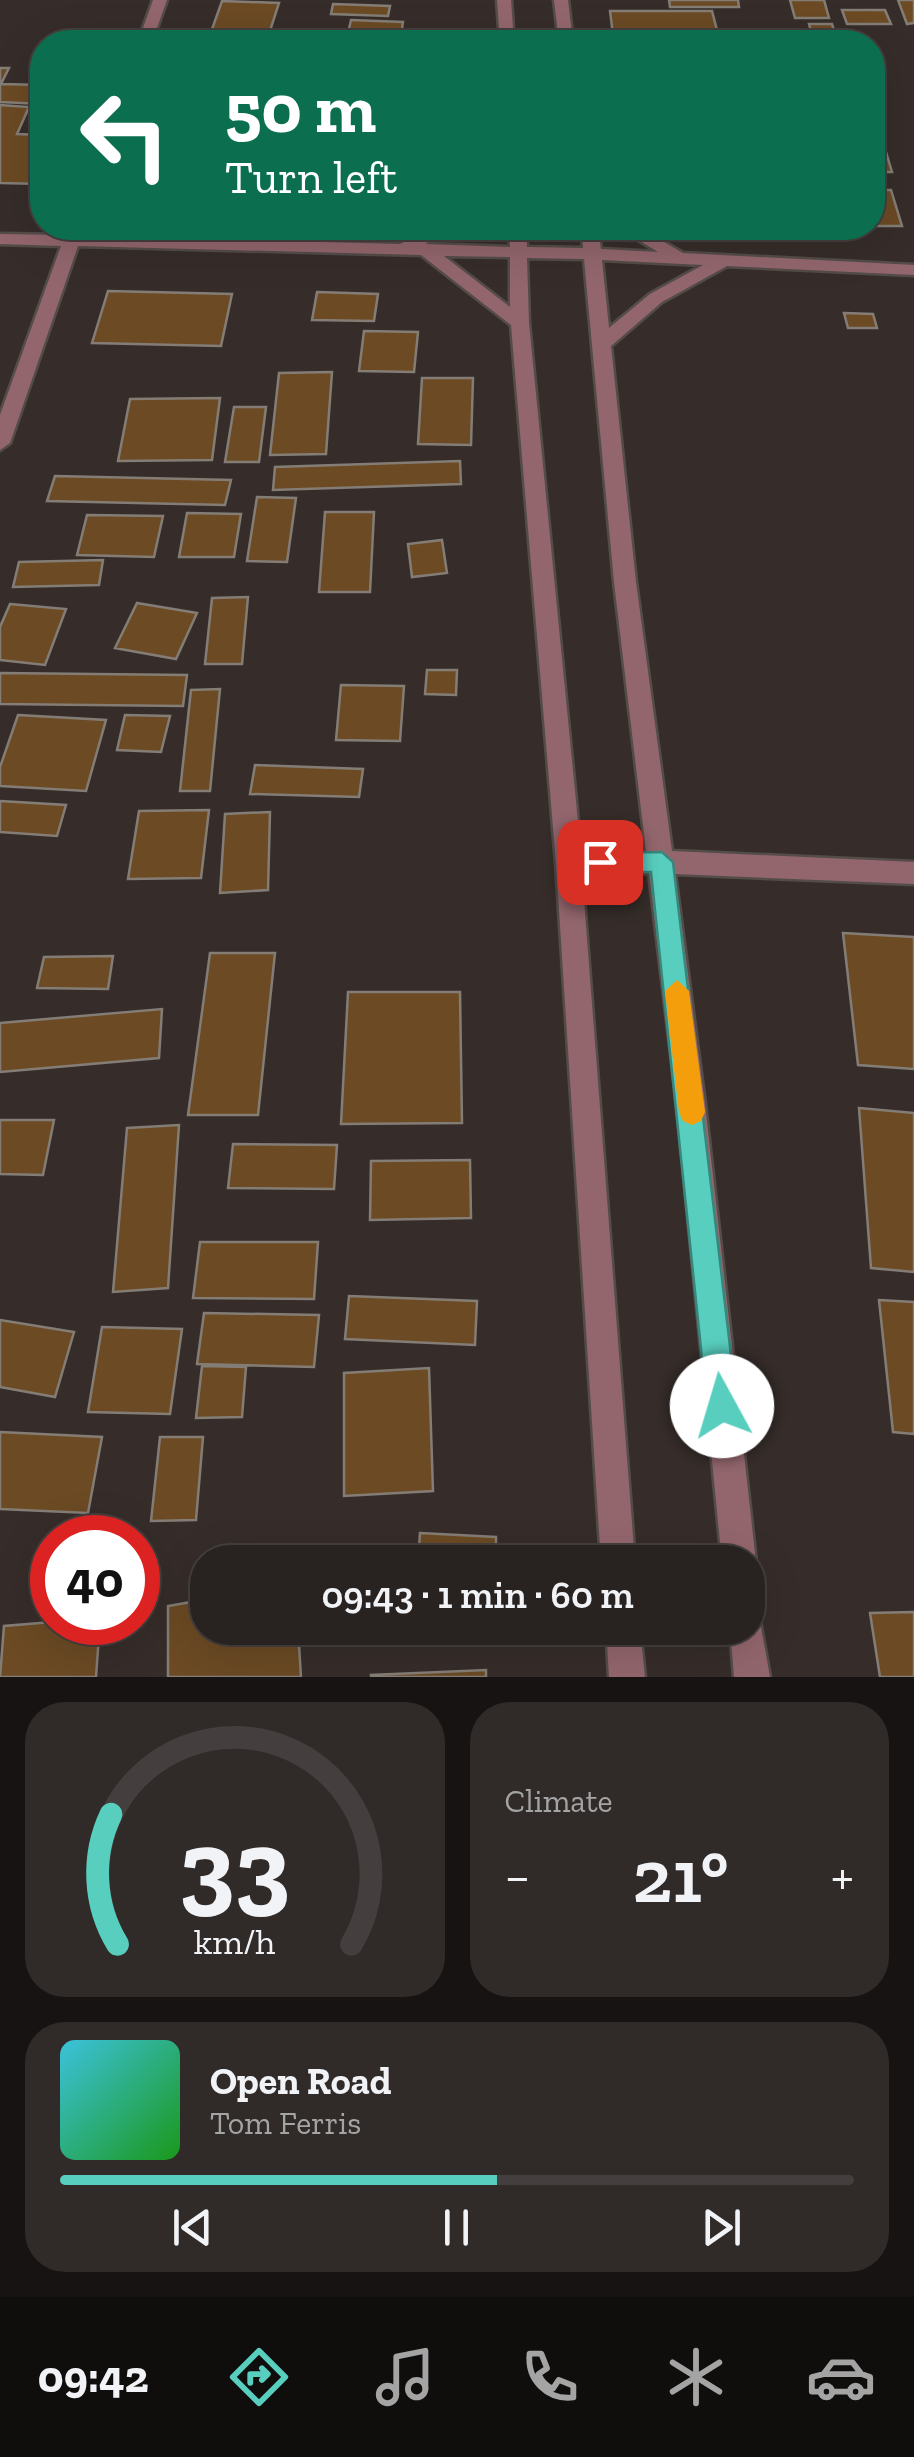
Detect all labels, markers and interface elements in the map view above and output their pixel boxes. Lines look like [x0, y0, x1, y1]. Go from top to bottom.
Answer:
text: 50 m [225, 66, 376, 150]
icon: left [60, 70, 190, 200]
text: Turn left [225, 151, 397, 205]
pin [558, 820, 643, 905]
icon: arrive [573, 835, 628, 890]
position arrow [670, 1354, 774, 1458]
speed limit sign: 40 [30, 1515, 160, 1645]
text: 09:43 · 1 min · 60 m [321, 1572, 634, 1618]
text: Climate [505, 1782, 613, 1820]
text: 33 [179, 1804, 290, 1929]
text: 21° [632, 1831, 729, 1921]
text: − [505, 1843, 530, 1909]
text: + [831, 1843, 854, 1909]
text: km/h [194, 1920, 276, 1963]
text: Open Road [210, 2058, 392, 2104]
text: Tom Ferris [210, 2104, 361, 2142]
icon: previous [165, 2200, 220, 2255]
icon: pause [429, 2200, 484, 2255]
icon: next [694, 2200, 749, 2255]
icon: directions [224, 2342, 294, 2412]
icon: music [370, 2342, 440, 2412]
icon: phone [515, 2342, 585, 2412]
icon: climate [661, 2342, 731, 2412]
icon: car [806, 2342, 876, 2412]
text: 09:42 [38, 2350, 149, 2404]

